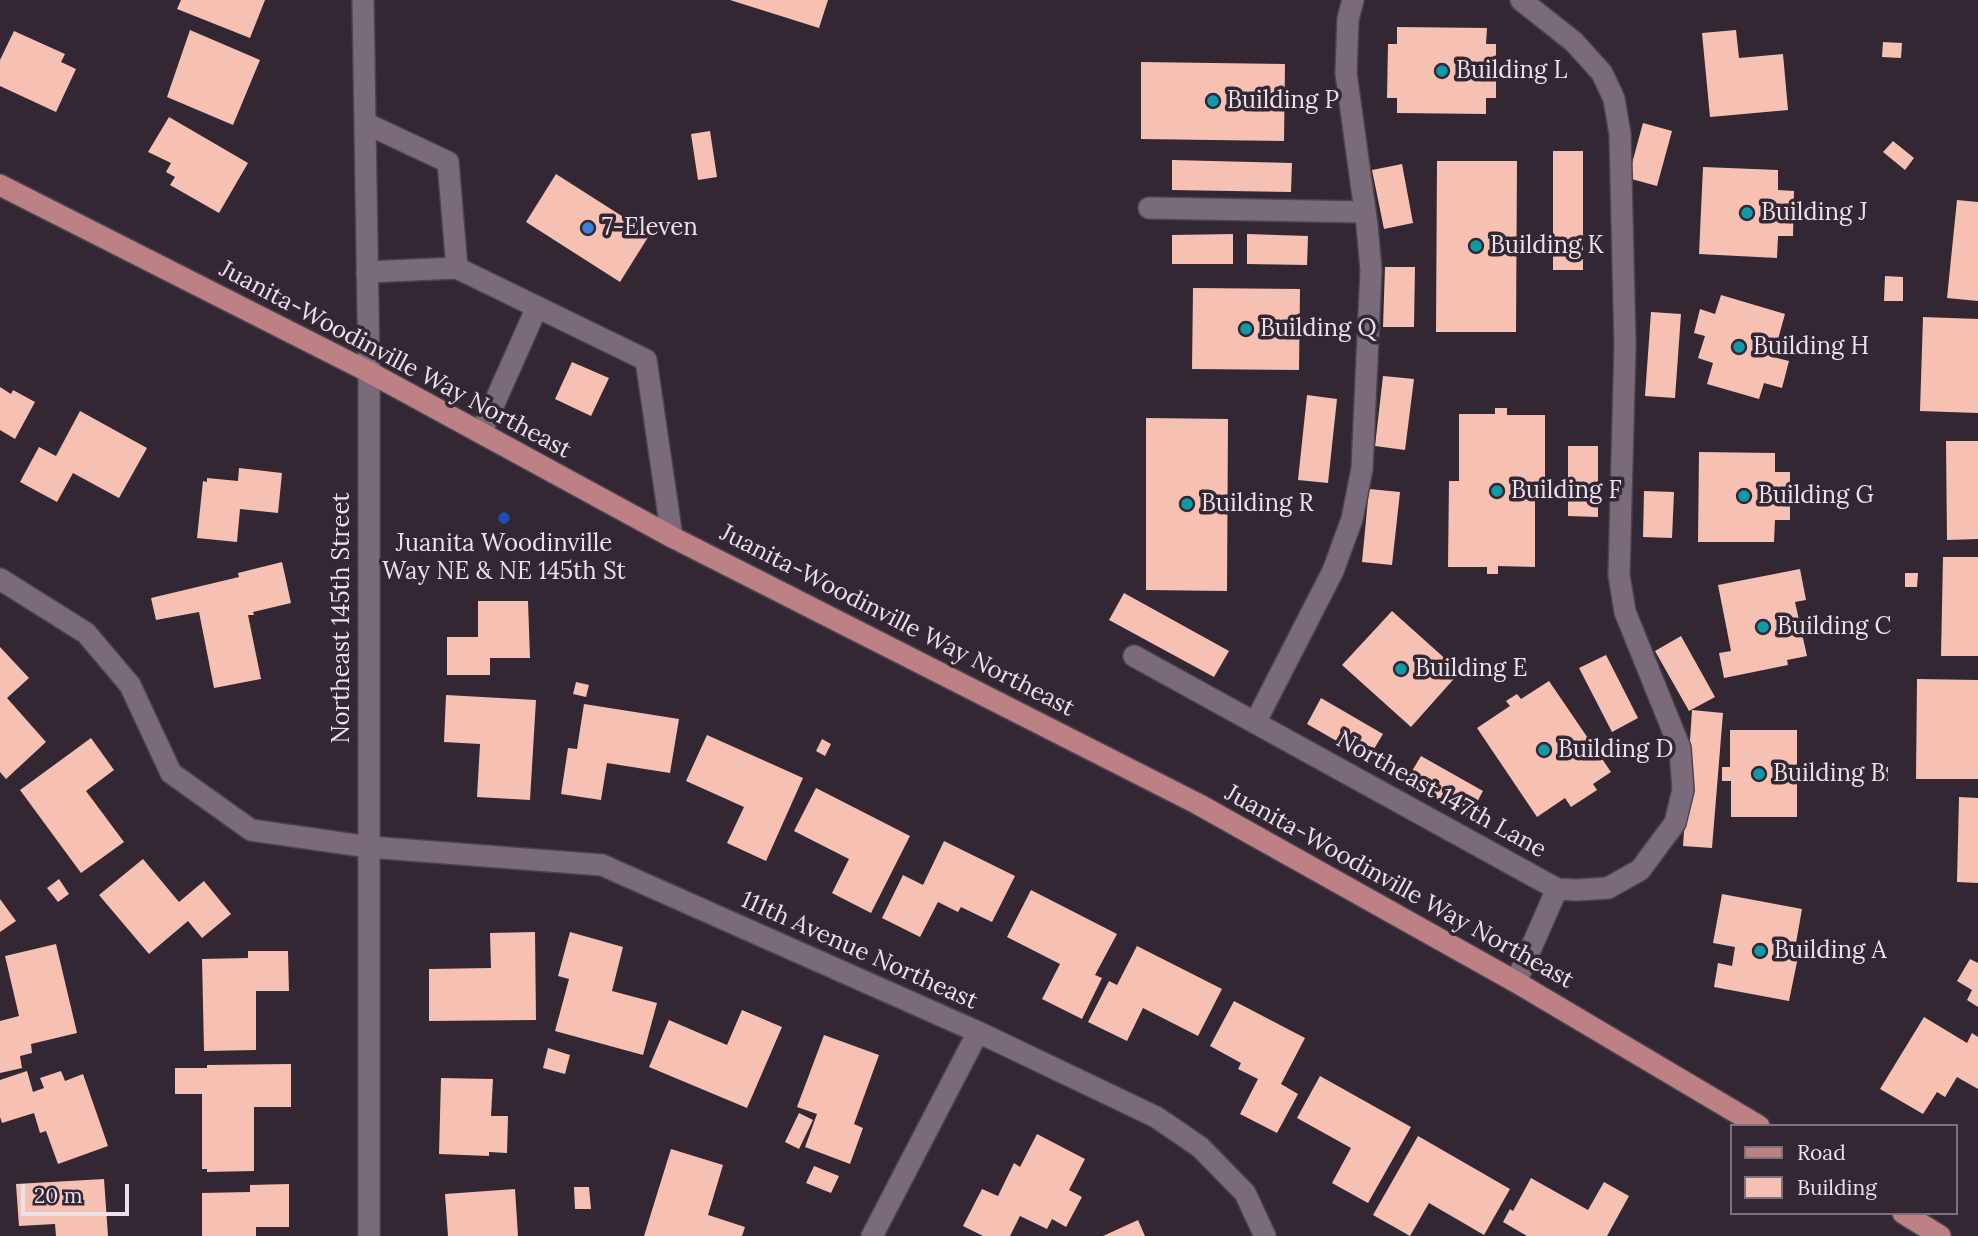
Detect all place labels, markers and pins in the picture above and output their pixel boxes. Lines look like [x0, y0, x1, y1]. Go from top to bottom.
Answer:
place label: Building L [1456, 57, 1567, 85]
marker: Building L [1434, 63, 1450, 79]
place label: Building P [1227, 87, 1339, 115]
marker: Building P [1205, 93, 1221, 109]
place label: Building J [1761, 199, 1868, 227]
marker: Building J [1739, 205, 1755, 221]
place label: 7-Eleven [602, 214, 698, 242]
marker: 7-Eleven [580, 220, 596, 236]
place label: Building K [1490, 232, 1604, 260]
marker: Building K [1468, 238, 1484, 254]
place label: Building Q [1260, 315, 1377, 343]
marker: Building Q [1238, 321, 1254, 337]
place label: Building H [1753, 333, 1869, 361]
marker: Building H [1731, 339, 1747, 355]
place label: Building F [1511, 477, 1622, 505]
place label: Building G [1758, 482, 1874, 510]
marker: Building F [1489, 483, 1505, 499]
marker: Building G [1736, 488, 1752, 504]
place label: Building R [1201, 490, 1314, 518]
marker: Building R [1179, 496, 1195, 512]
marker: Juanita Woodinville Way NE & NE 145th St [496, 510, 512, 526]
place label: Juanita Woodinville Way NE & NE 145th St [382, 530, 626, 586]
place label: Building C [1777, 613, 1891, 641]
marker: Building C [1755, 619, 1771, 635]
place label: Building E [1415, 655, 1528, 683]
marker: Building E [1393, 661, 1409, 677]
place label: Building D [1558, 736, 1673, 764]
marker: Building D [1536, 742, 1552, 758]
place label: Building B [1773, 760, 1886, 788]
marker: Building B [1751, 766, 1767, 782]
place label: Building A [1774, 937, 1887, 965]
marker: Building A [1752, 943, 1768, 959]

